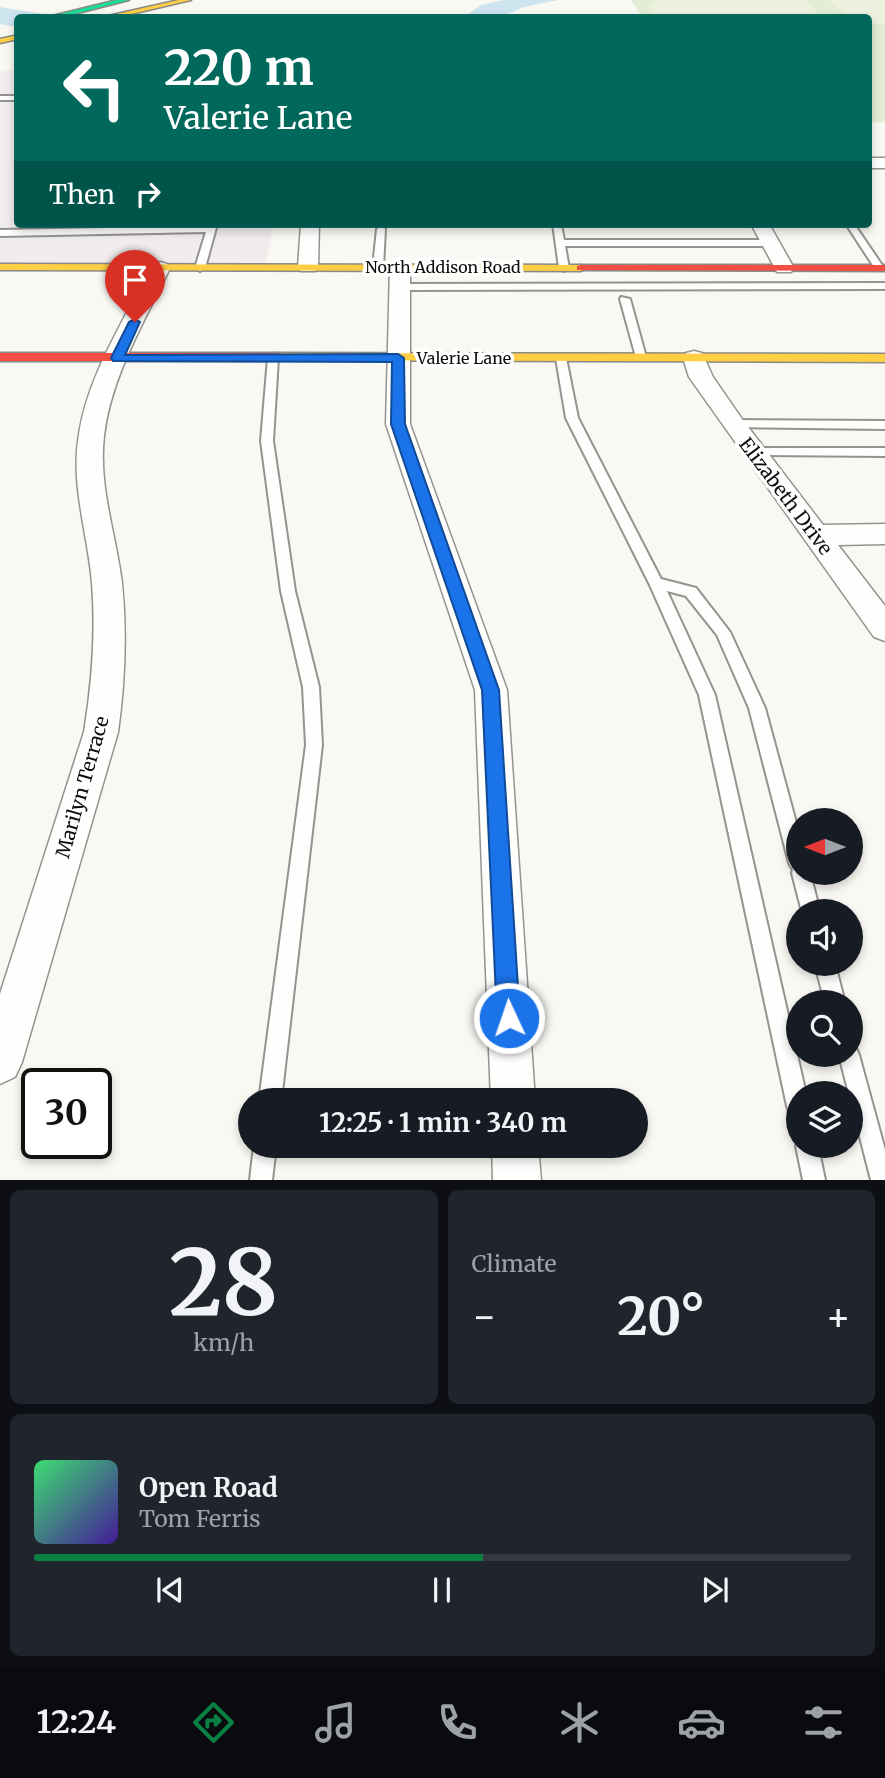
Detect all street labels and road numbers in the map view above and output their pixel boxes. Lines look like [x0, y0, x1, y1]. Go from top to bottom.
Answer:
street label: North Addison Road [365, 257, 521, 277]
street label: Valerie Lane [416, 348, 511, 368]
street label: Elizabeth Drive [734, 433, 838, 559]
street label: Marilyn Terrace [50, 713, 114, 861]

